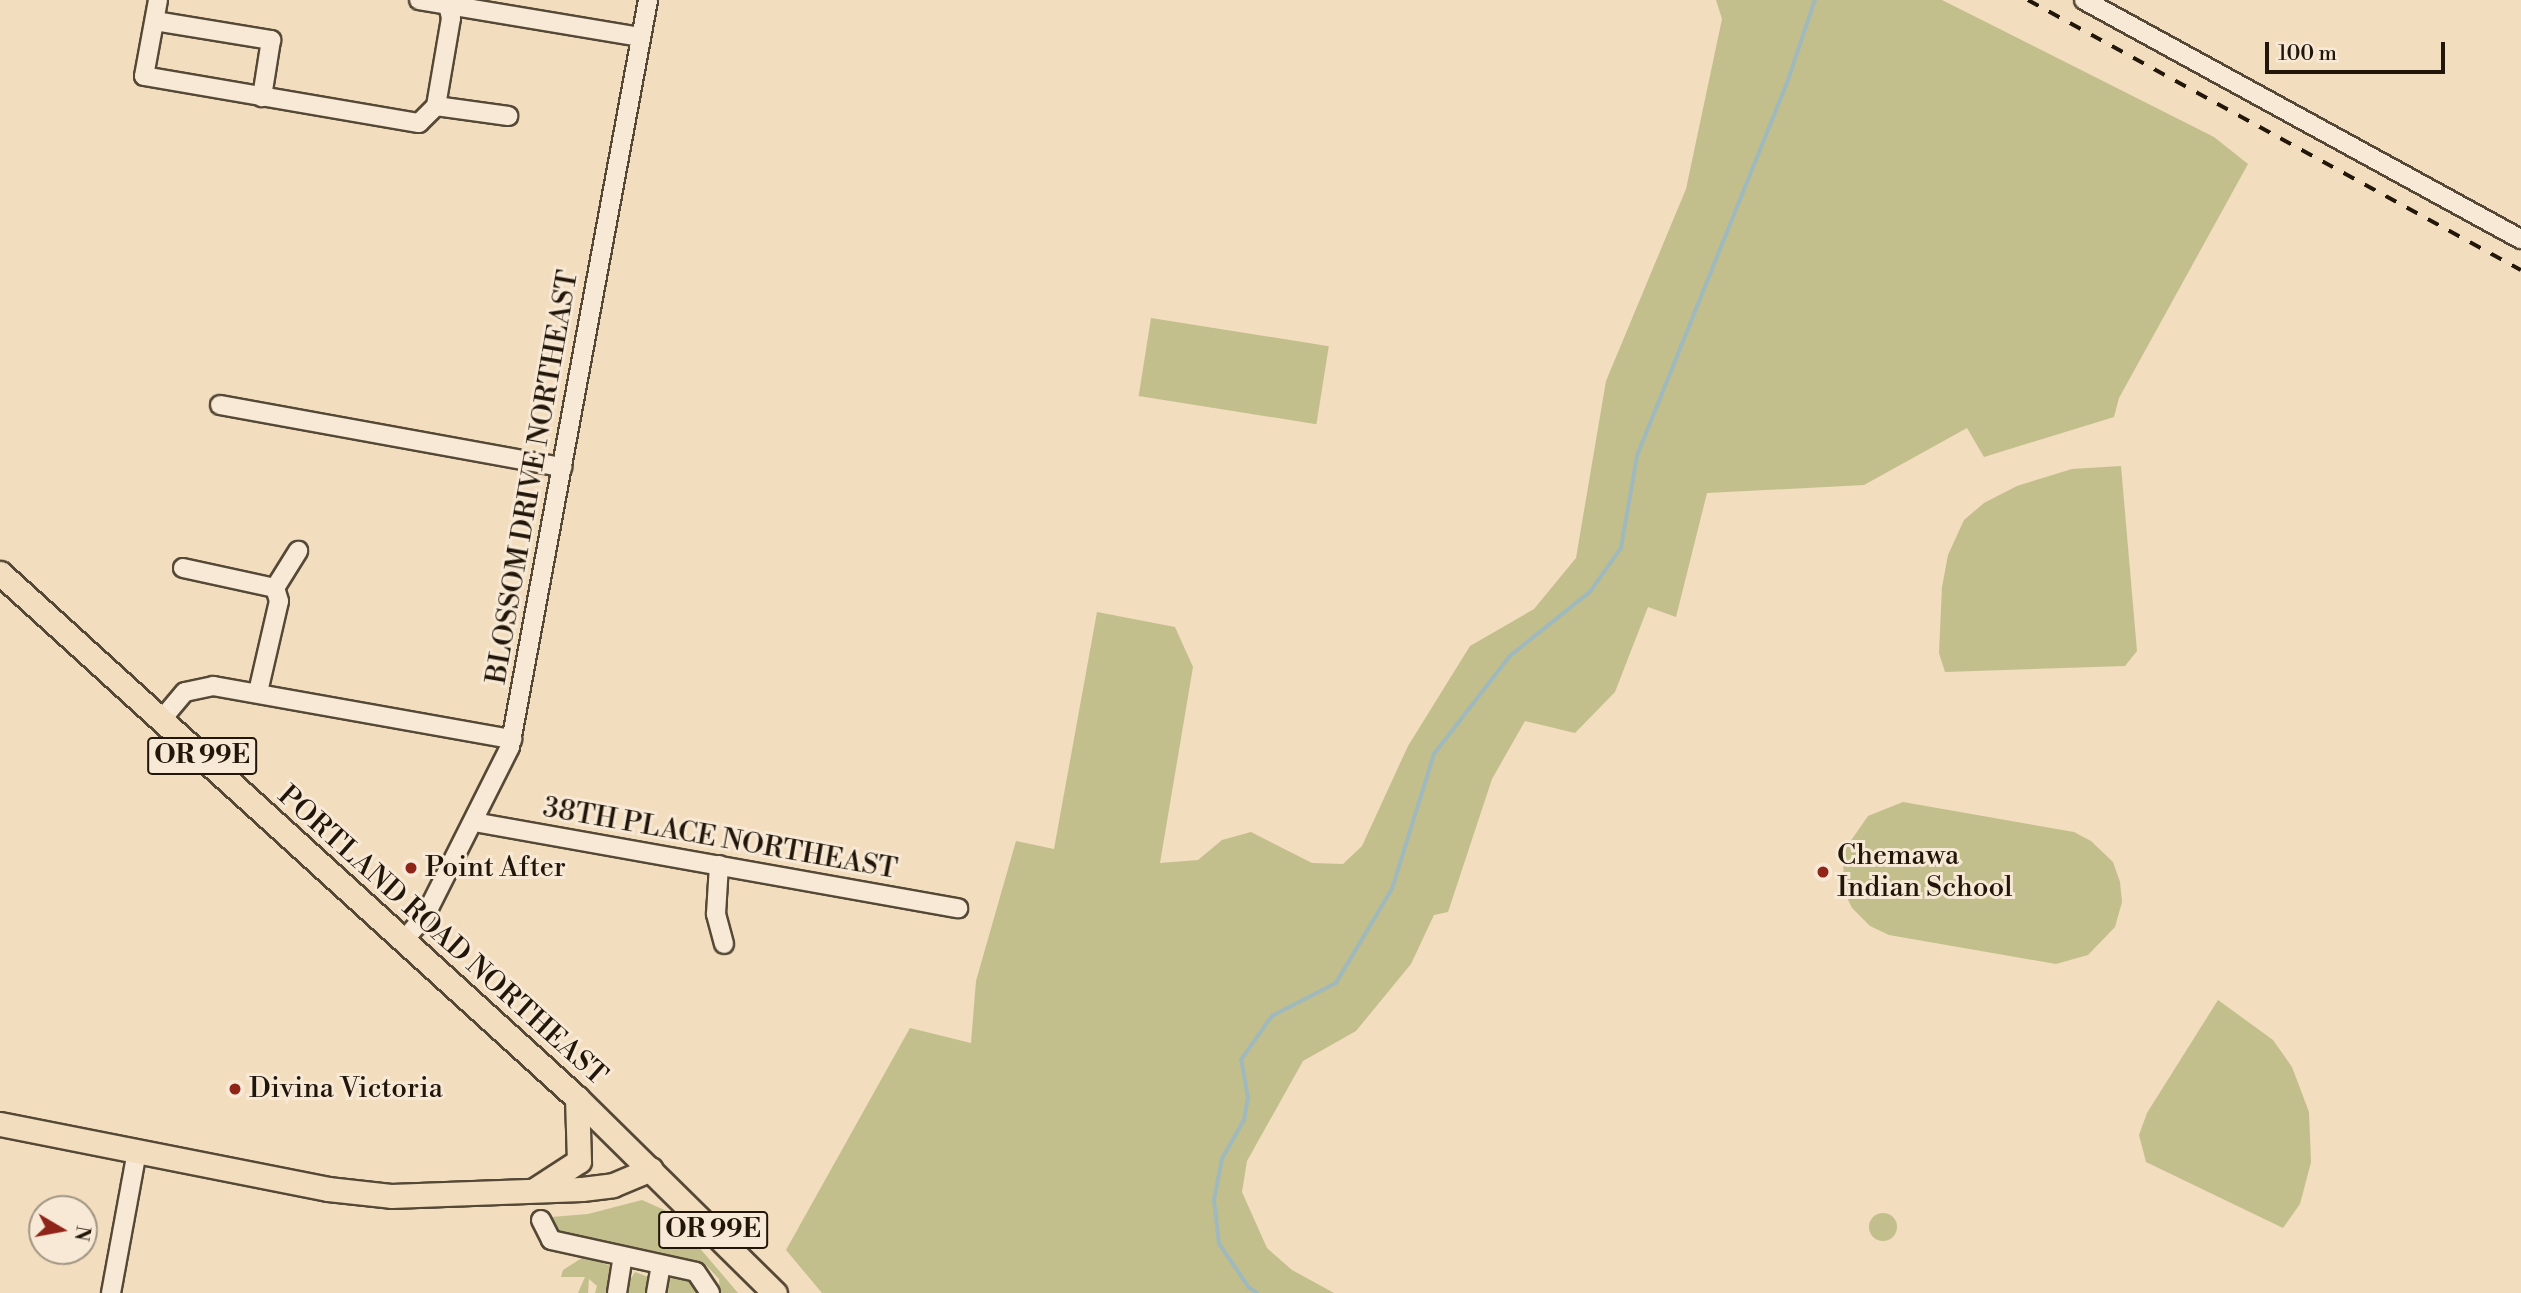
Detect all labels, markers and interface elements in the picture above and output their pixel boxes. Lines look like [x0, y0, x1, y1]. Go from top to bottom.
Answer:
scale bar [2269, 28, 2449, 72]
text: 100 m [2278, 41, 2337, 67]
street label: BLOSSOM DRIVE NORTHEAST [480, 268, 586, 686]
road number: OR 99E [146, 734, 258, 778]
street label: PORTLAND ROAD NORTHEAST [270, 779, 614, 1093]
street label: 38TH PLACE NORTHEAST [540, 791, 900, 887]
place label: Chemawa Indian School [1837, 839, 2013, 905]
place label: Point After [425, 851, 566, 885]
marker: Point After [403, 860, 419, 876]
marker: Chemawa Indian School [1815, 864, 1831, 880]
place label: Divina Victoria [249, 1072, 443, 1106]
marker: Divina Victoria [227, 1081, 243, 1097]
north arrow [28, 1195, 98, 1265]
road number: OR 99E [657, 1208, 769, 1252]
text: N [69, 1224, 95, 1243]

